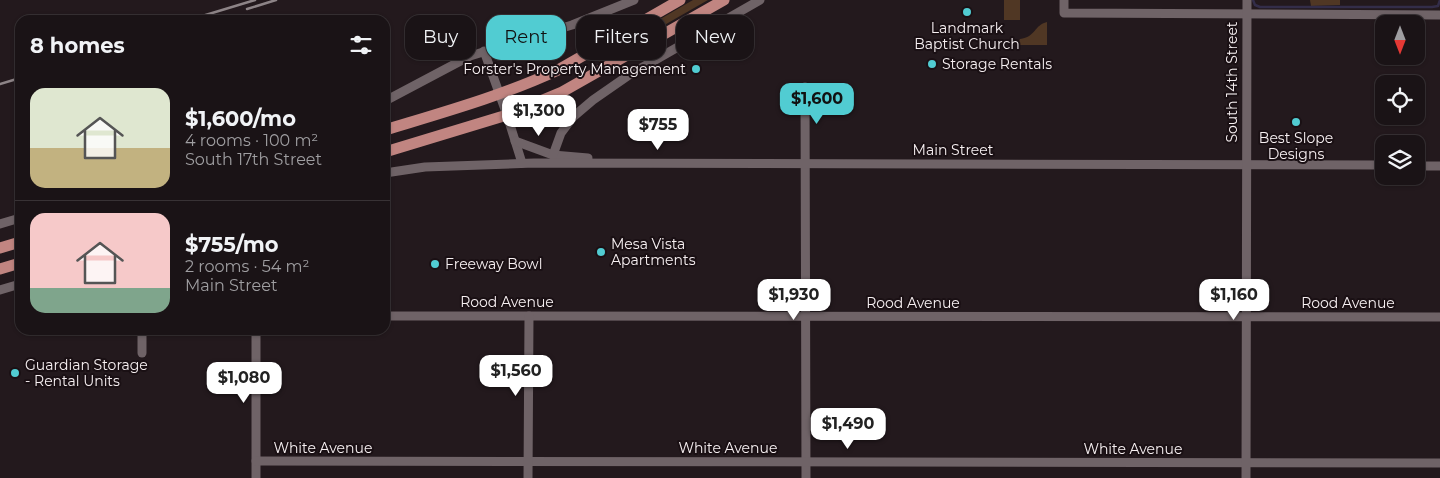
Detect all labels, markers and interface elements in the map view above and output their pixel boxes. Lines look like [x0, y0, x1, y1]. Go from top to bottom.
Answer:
marker: Landmark Baptist Church [961, 6, 973, 18]
chip: Buy [405, 15, 476, 60]
chip: Rent [486, 15, 566, 60]
chip: Filters [576, 15, 666, 60]
chip: New [676, 15, 754, 60]
north arrow [1375, 15, 1425, 65]
map controls [1375, 15, 1425, 185]
place label: Landmark Baptist Church [914, 19, 1020, 53]
street label: South 14th Street [1223, 21, 1241, 143]
icon: filters [347, 31, 375, 59]
text: 8 homes [30, 33, 125, 58]
place label: Storage Rentals [942, 55, 1052, 73]
marker: Storage Rentals [926, 58, 938, 70]
place label: Forster's Property Management [463, 60, 686, 78]
marker: Forster's Property Management [690, 63, 702, 75]
button: locate [1375, 75, 1425, 125]
pin: $1,600 [776, 82, 858, 125]
text: $1,600 [791, 89, 843, 108]
pin: $1,300 [498, 94, 580, 137]
text: $1,300 [513, 101, 565, 120]
text: $1,600/mo [185, 106, 296, 131]
icon: home [70, 108, 130, 168]
pin: $755 [628, 108, 688, 151]
text: $755 [639, 115, 677, 134]
marker: Best Slope Designs [1290, 116, 1302, 128]
place label: Best Slope Designs [1259, 129, 1333, 163]
text: 4 rooms · 100 m² [185, 131, 318, 150]
button: layers [1375, 135, 1425, 185]
street label: Main Street [913, 141, 994, 159]
text: South 17th Street [185, 150, 322, 169]
text: $755/mo [185, 232, 279, 257]
icon: home [70, 233, 130, 293]
place label: Mesa Vista Apartments [611, 235, 696, 269]
marker: Mesa Vista Apartments [595, 246, 607, 258]
place label: Freeway Bowl [445, 255, 542, 273]
text: 2 rooms · 54 m² [185, 257, 309, 276]
marker: Freeway Bowl [429, 258, 441, 270]
text: Main Street [185, 276, 277, 295]
pin: $1,930 [753, 278, 835, 321]
pin: $1,160 [1193, 278, 1275, 321]
text: $1,930 [769, 285, 819, 304]
text: $1,160 [1210, 285, 1258, 304]
street label: Rood Avenue [460, 293, 554, 311]
street label: Rood Avenue [866, 294, 960, 312]
street label: Rood Avenue [1301, 294, 1395, 312]
pin: $1,560 [475, 354, 557, 397]
place label: Guardian Storage - Rental Units [25, 356, 148, 390]
text: $1,560 [490, 361, 542, 380]
pin: $1,080 [203, 362, 285, 404]
marker: Guardian Storage - Rental Units [9, 367, 21, 379]
text: $1,080 [218, 368, 270, 387]
pin: $1,490 [807, 408, 889, 450]
text: $1,490 [822, 414, 874, 433]
street label: White Avenue [274, 439, 372, 457]
street label: White Avenue [679, 439, 777, 457]
street label: White Avenue [1084, 440, 1182, 458]

